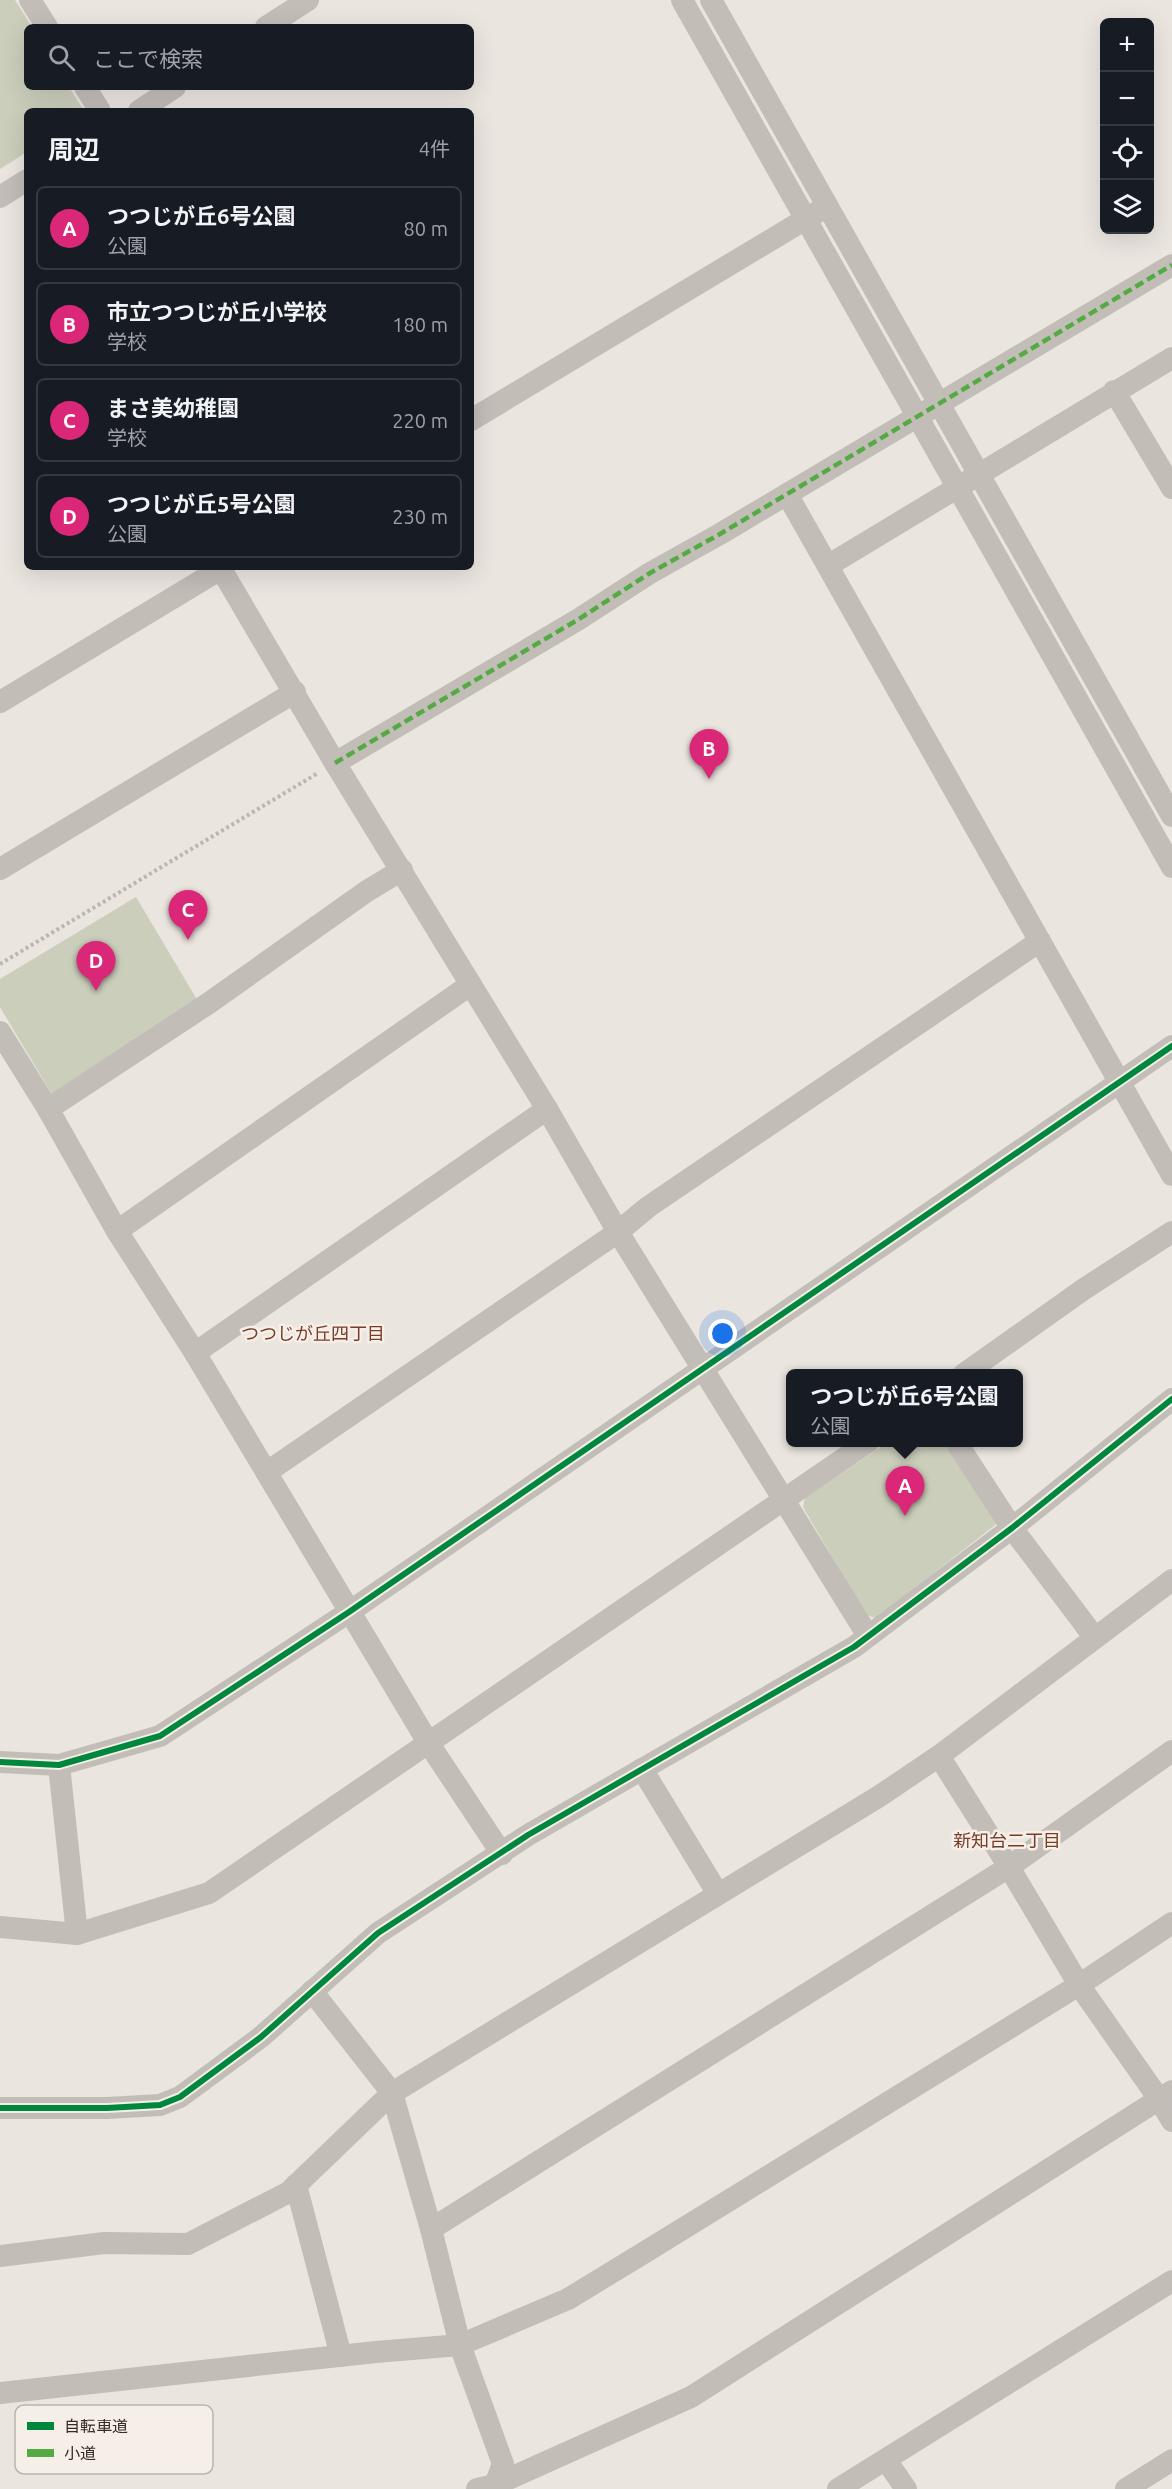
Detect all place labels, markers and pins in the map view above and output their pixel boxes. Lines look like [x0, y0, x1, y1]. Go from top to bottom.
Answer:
pin: B [690, 730, 728, 779]
pin: C [168, 890, 207, 940]
pin: D [76, 942, 116, 991]
pin: A [886, 1466, 924, 1516]

